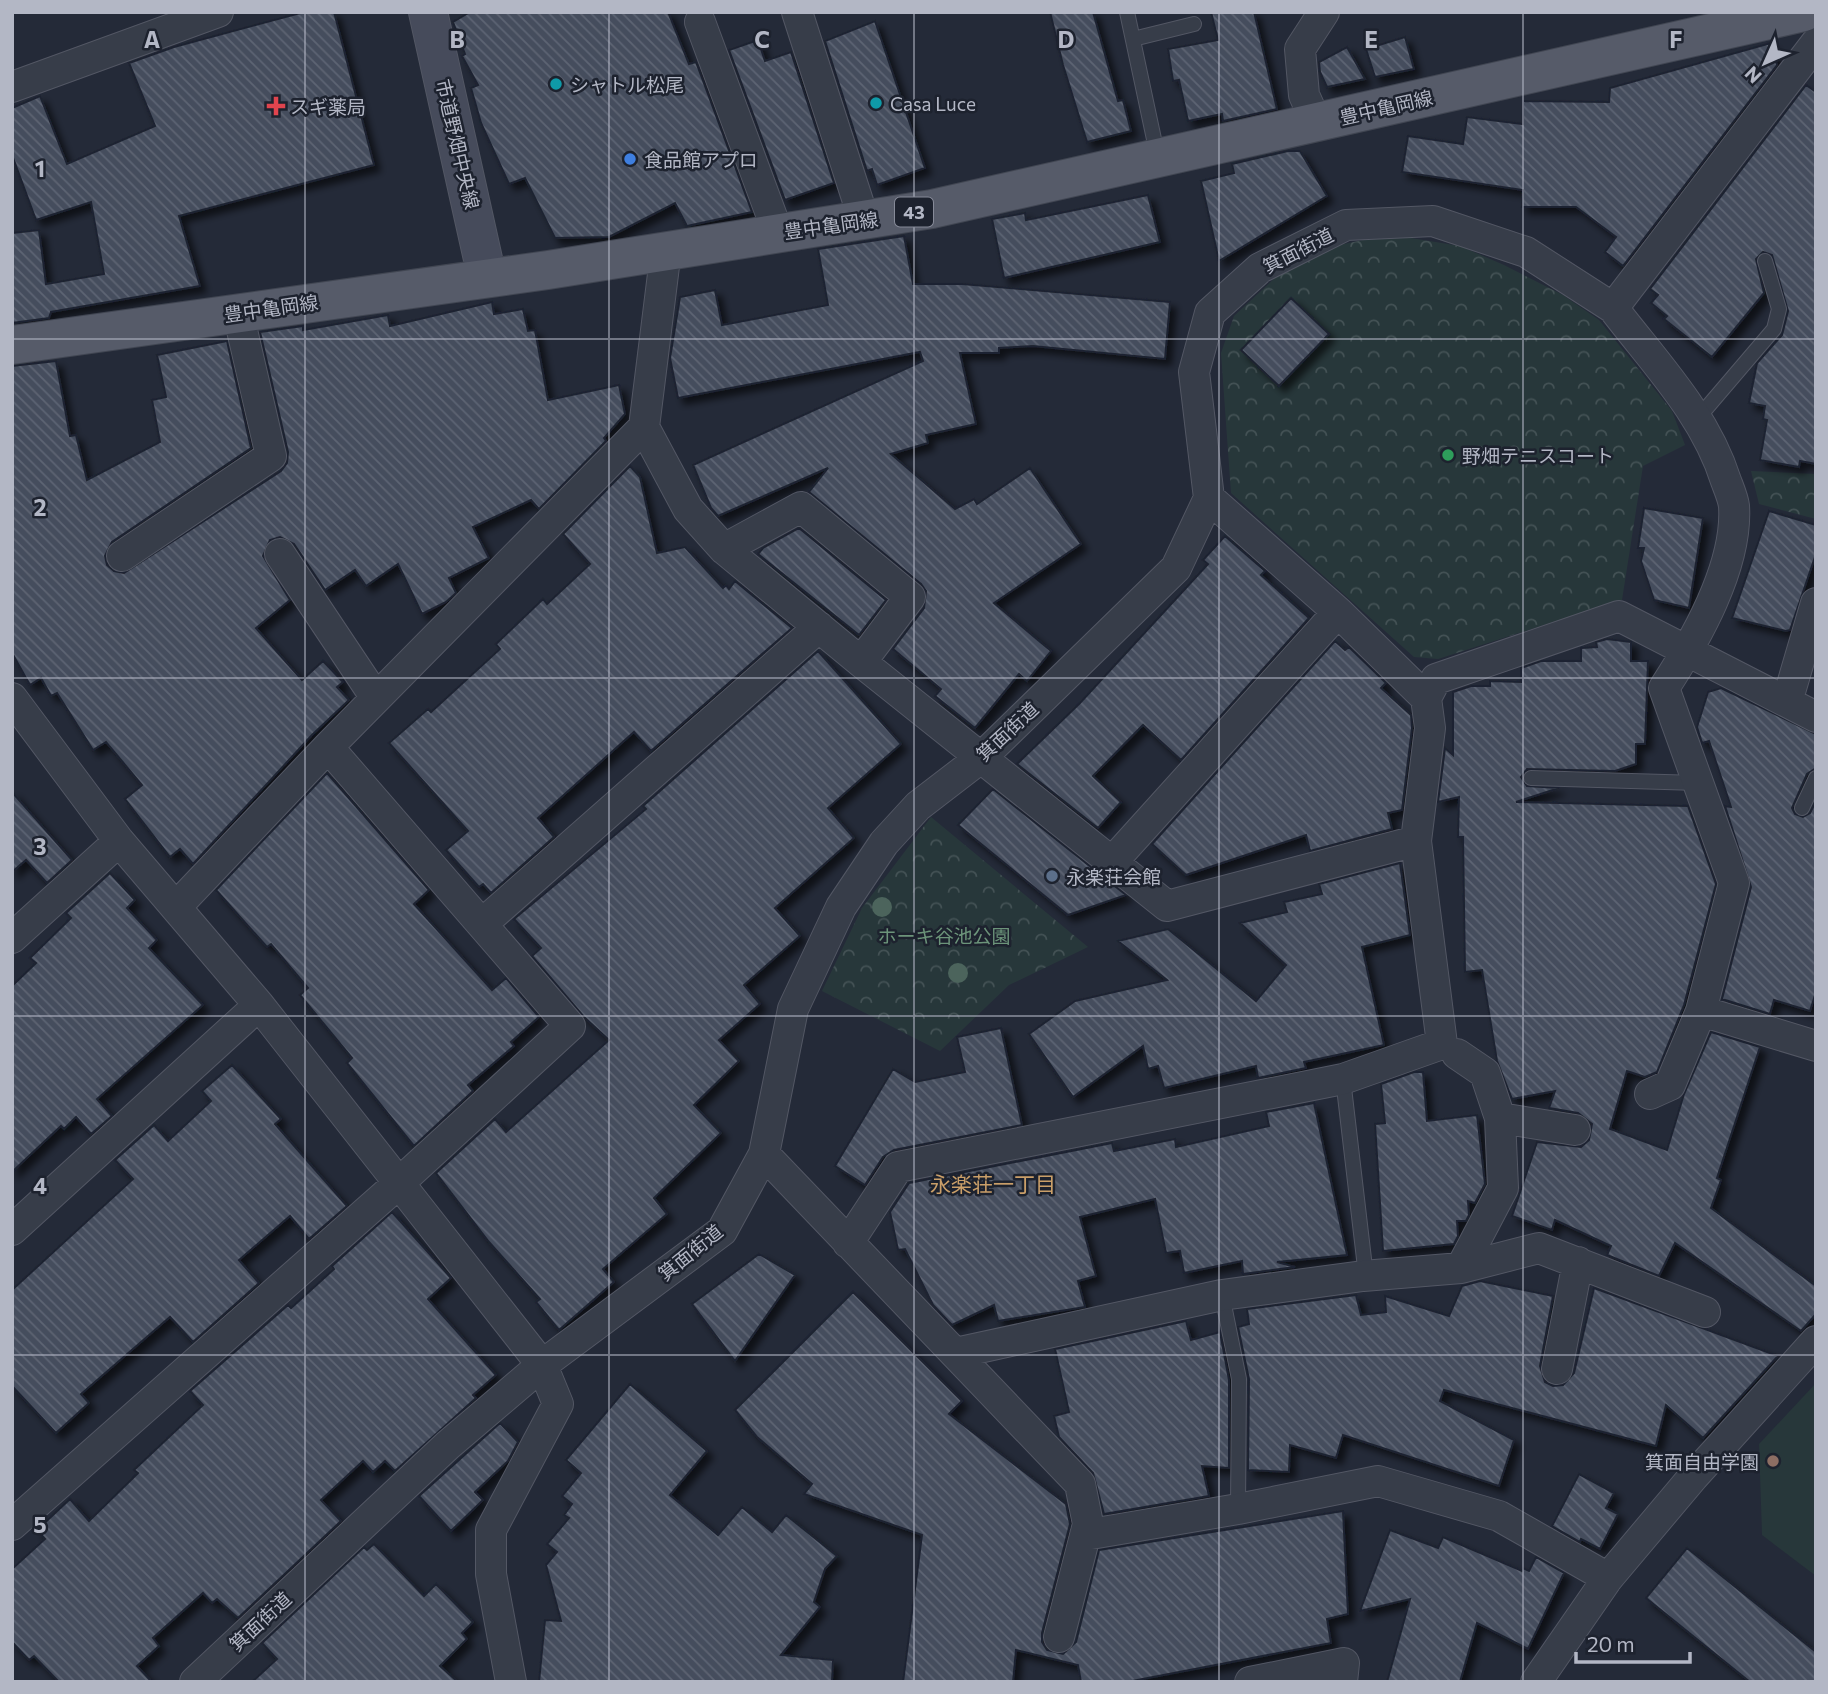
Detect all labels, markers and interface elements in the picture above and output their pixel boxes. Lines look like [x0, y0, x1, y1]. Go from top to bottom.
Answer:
text: A [144, 25, 161, 53]
text: B [449, 25, 465, 53]
text: C [754, 25, 770, 53]
text: D [1058, 25, 1075, 53]
text: E [1364, 25, 1378, 53]
text: F [1669, 25, 1683, 53]
north arrow [1730, 28, 1800, 98]
text: N [1739, 62, 1766, 89]
place label: シャトル松尾 [570, 73, 684, 96]
marker: シャトル松尾 [548, 76, 564, 92]
street label: 市道野畑中央線 [432, 77, 484, 211]
street label: 豊中亀岡線 [1337, 85, 1435, 129]
place label: Casa Luce [890, 92, 976, 115]
place label: スギ薬局 [290, 95, 366, 118]
marker: Casa Luce [868, 95, 884, 111]
marker: スギ薬局 [268, 98, 284, 114]
place label: 食品館アプロ [644, 148, 758, 171]
marker: 食品館アプロ [622, 151, 638, 167]
text: 1 [35, 154, 45, 182]
road number: 43 [895, 197, 933, 226]
street label: 豊中亀岡線 [782, 207, 880, 243]
street label: 箕面街道 [1259, 222, 1337, 278]
street label: 豊中亀岡線 [222, 290, 320, 326]
place label: 野畑テニスコート [1462, 444, 1614, 467]
marker: 野畑テニスコート [1440, 447, 1456, 463]
text: 2 [33, 493, 47, 521]
street label: 箕面街道 [971, 697, 1043, 765]
text: 3 [33, 832, 47, 860]
place label: 永楽荘会館 [1066, 865, 1161, 888]
marker: 永楽荘会館 [1044, 868, 1060, 884]
park label: ホーキ谷池公園 [877, 924, 1011, 947]
text: 4 [33, 1171, 47, 1199]
district label: 永楽荘一丁目 [930, 1171, 1056, 1196]
street label: 箕面街道 [653, 1219, 727, 1285]
place label: 箕面自由学園 [1645, 1450, 1759, 1473]
marker: 箕面自由学園 [1765, 1453, 1781, 1469]
text: 5 [33, 1510, 47, 1538]
street label: 箕面街道 [224, 1587, 296, 1655]
scale bar [1576, 1620, 1690, 1664]
text: 20 m [1587, 1631, 1635, 1656]

